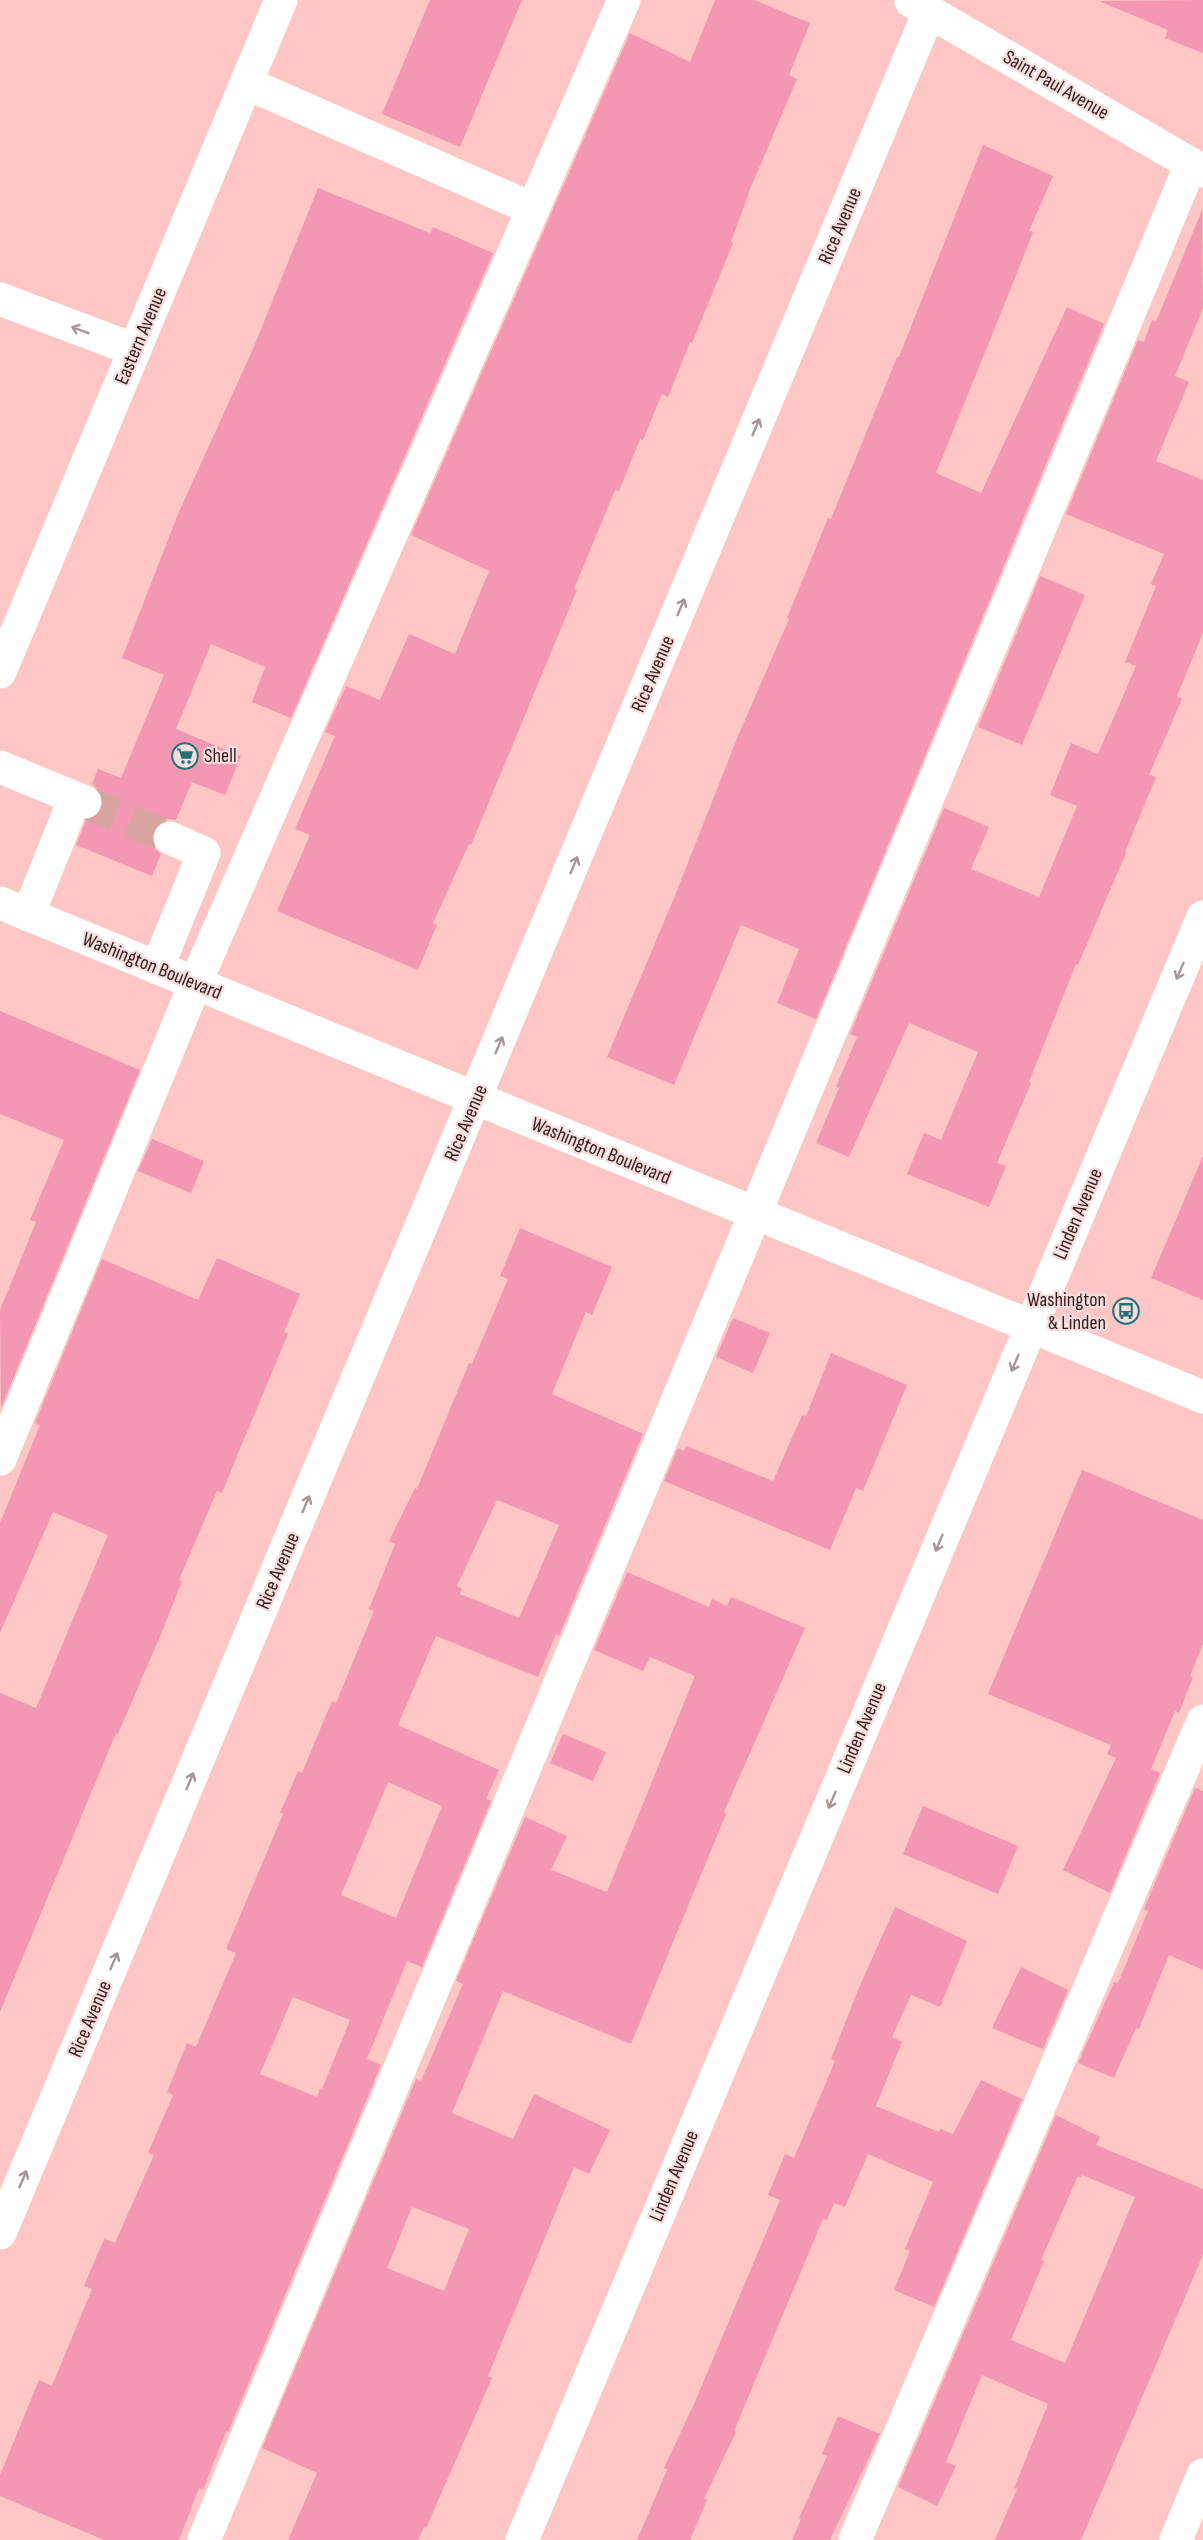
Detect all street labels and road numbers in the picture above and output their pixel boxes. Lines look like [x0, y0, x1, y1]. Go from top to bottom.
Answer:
street label: Saint Paul Avenue [999, 45, 1113, 125]
street label: Rice Avenue [813, 184, 867, 268]
street label: Eastern Avenue [110, 284, 172, 388]
street label: Rice Avenue [626, 632, 680, 716]
street label: Washington Boulevard [79, 927, 225, 1005]
street label: Rice Avenue [439, 1081, 493, 1165]
street label: Washington Boulevard [528, 1112, 674, 1190]
street label: Linden Avenue [1048, 1165, 1108, 1263]
street label: Rice Avenue [251, 1529, 305, 1613]
street label: Linden Avenue [832, 1679, 892, 1777]
street label: Rice Avenue [63, 1977, 117, 2061]
street label: Linden Avenue [644, 2127, 704, 2225]

